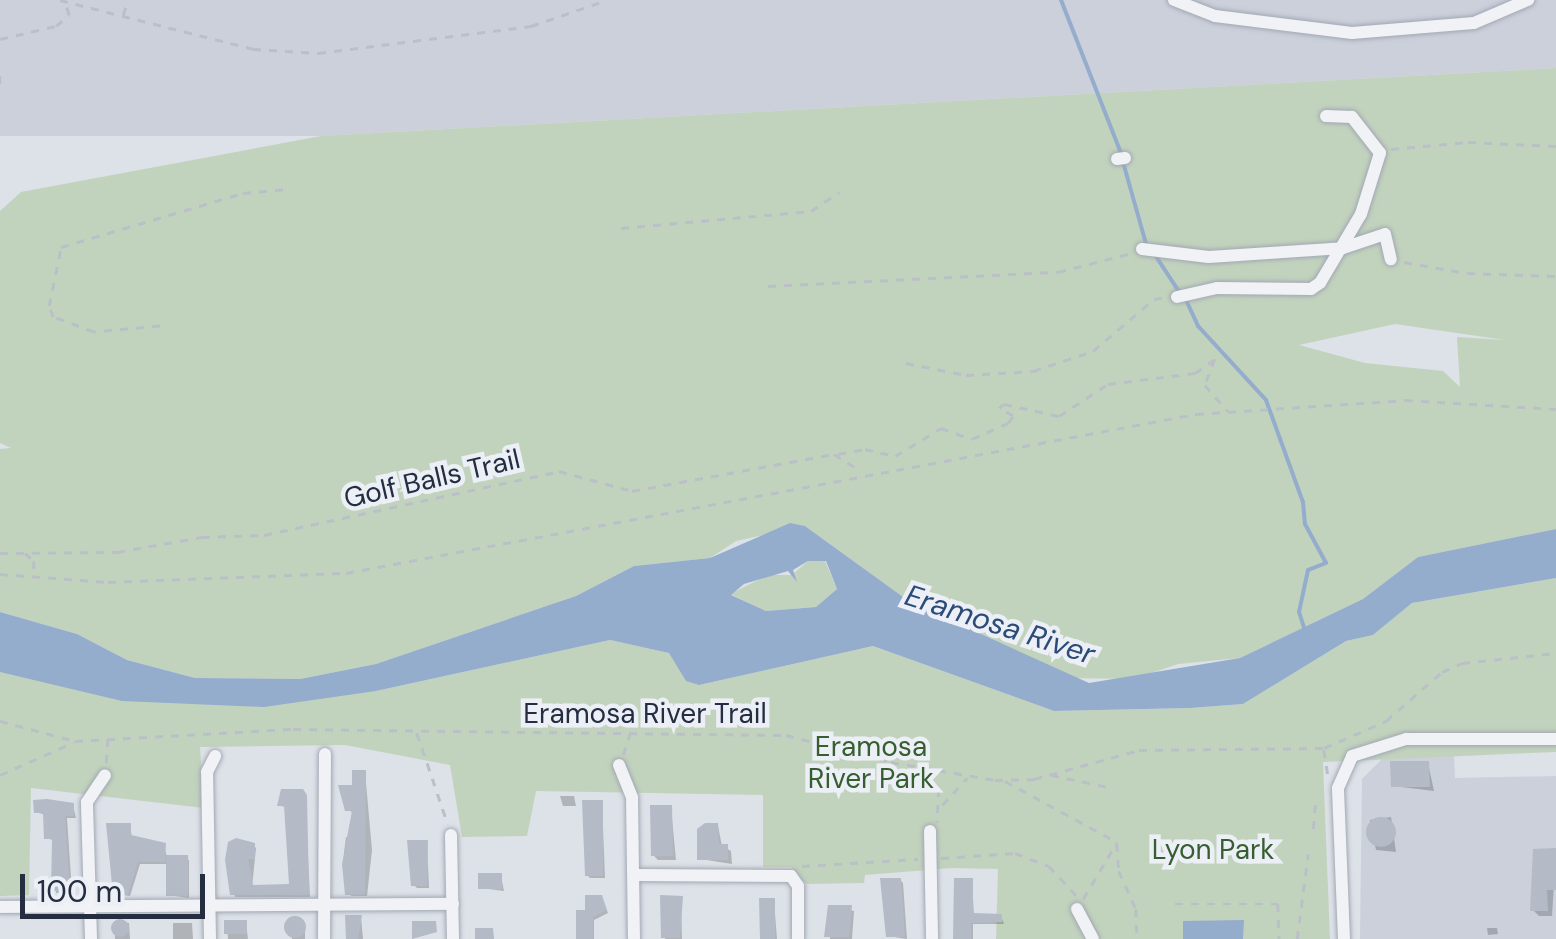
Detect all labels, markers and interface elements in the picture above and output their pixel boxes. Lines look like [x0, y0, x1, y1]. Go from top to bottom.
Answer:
street label: Golf Balls Trail [341, 442, 523, 516]
water label: Eramosa River [900, 577, 1100, 673]
street label: Eramosa River Trail [523, 697, 767, 731]
park label: Eramosa River Park [808, 730, 934, 796]
park label: Lyon Park [1152, 833, 1274, 867]
scale bar [25, 854, 210, 916]
text: 100 m [37, 872, 122, 911]

